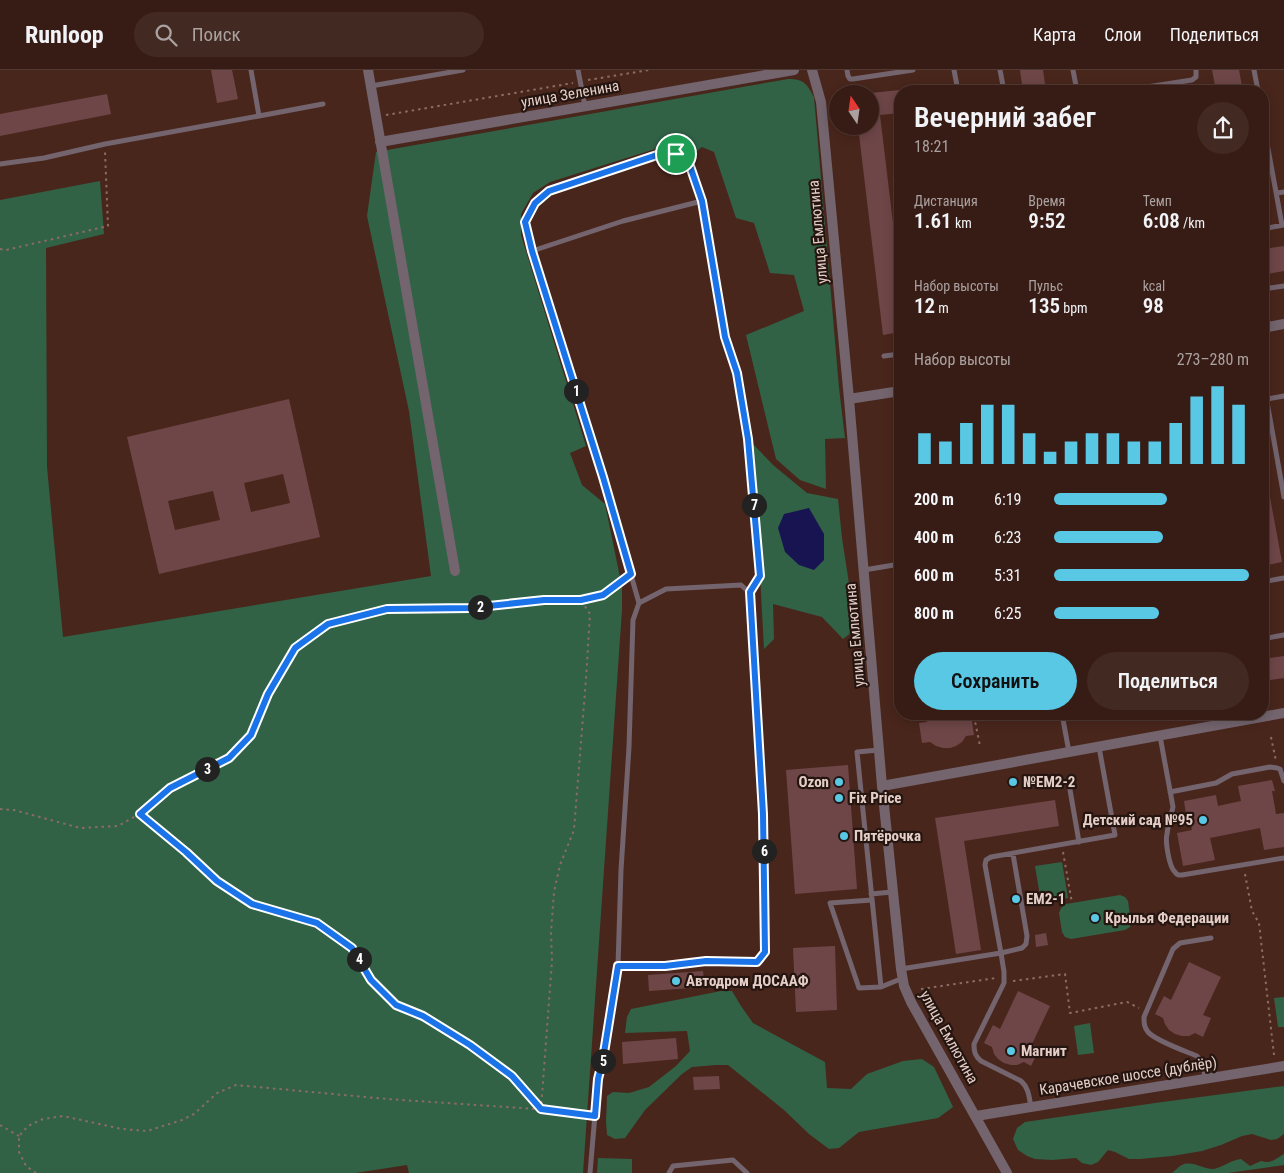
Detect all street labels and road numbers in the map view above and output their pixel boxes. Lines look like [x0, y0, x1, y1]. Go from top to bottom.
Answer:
street label: улица Зеленина [520, 77, 620, 111]
street label: улица Емлютина [805, 179, 831, 285]
street label: улица Емлютина [842, 582, 868, 688]
street label: улица Емлютина [916, 987, 982, 1087]
street label: Карачевское шоссе (дублёр) [1038, 1053, 1218, 1099]

